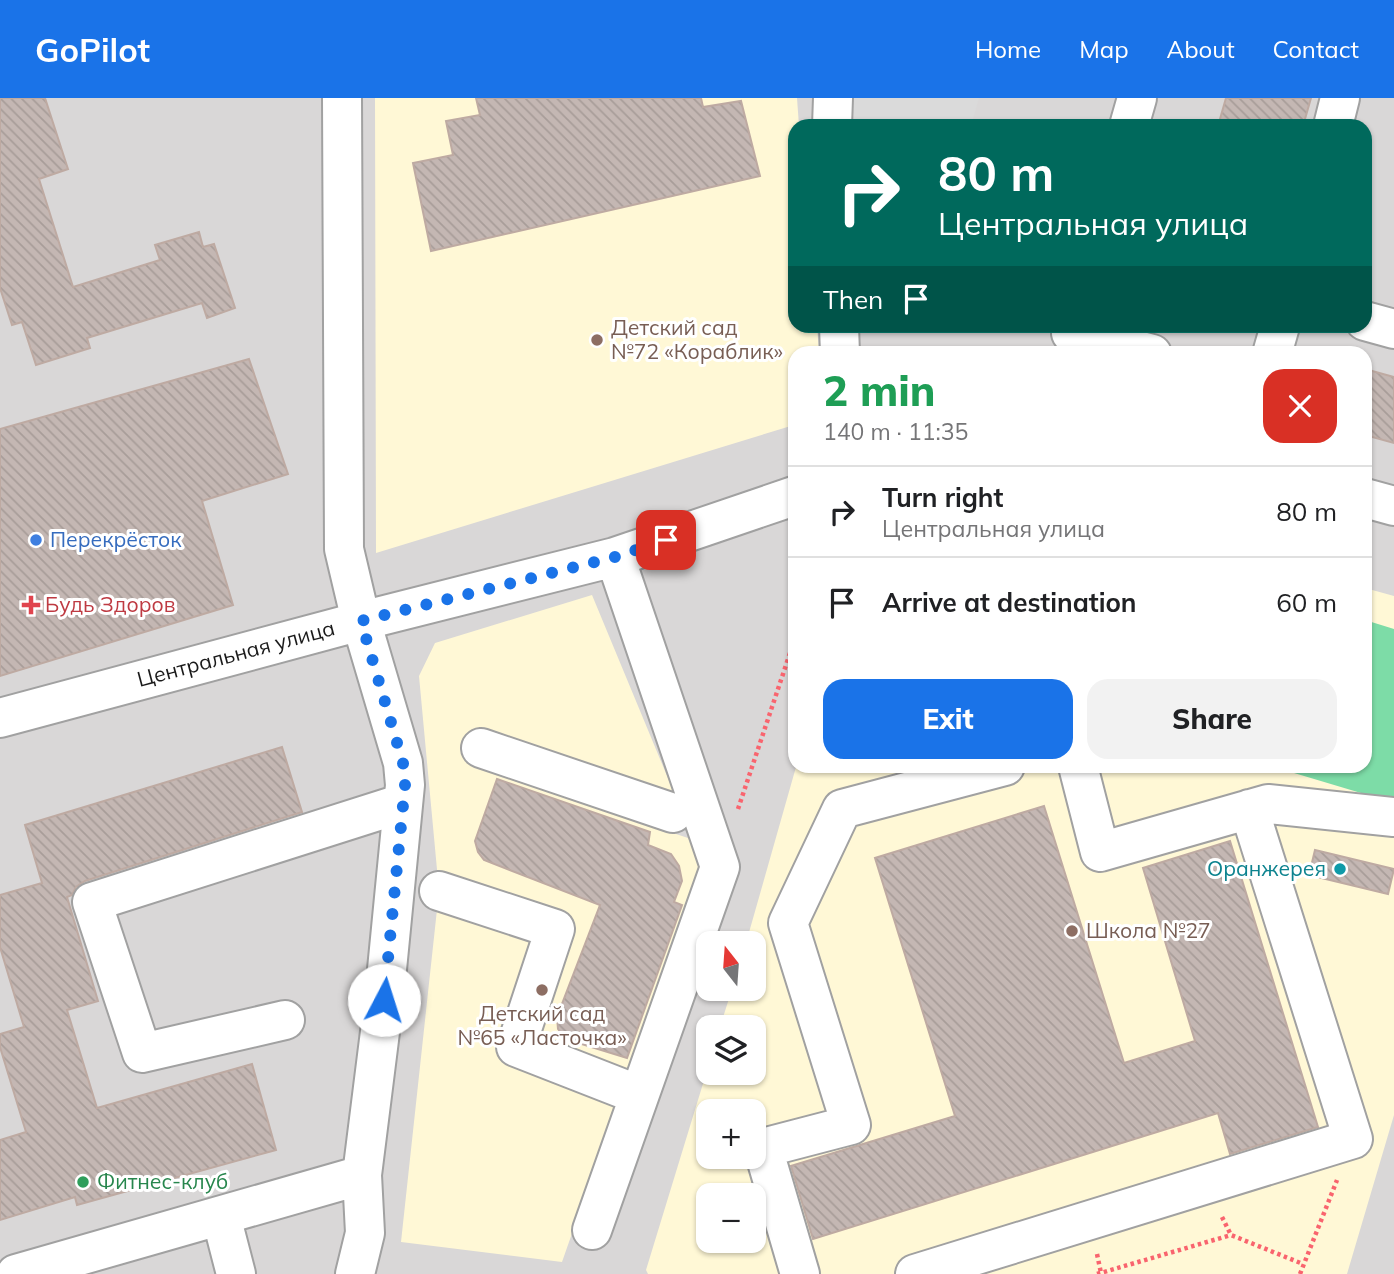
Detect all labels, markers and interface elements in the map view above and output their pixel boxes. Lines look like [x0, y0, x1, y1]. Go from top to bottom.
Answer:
text: GoPilot [35, 29, 150, 70]
text: Home [975, 34, 1041, 64]
text: Map [1079, 34, 1129, 64]
text: About [1167, 34, 1235, 64]
text: Contact [1273, 34, 1359, 64]
text: 80 m [938, 142, 1054, 203]
icon: right [823, 147, 914, 238]
text: Центральная улица [938, 203, 1248, 243]
icon: arrive [897, 280, 935, 318]
text: Then [823, 283, 883, 316]
place label: Детский сад №72 «Кораблик» [611, 314, 783, 364]
marker: Детский сад №72 «Кораблик» [589, 332, 605, 348]
text: 2 min [823, 364, 936, 417]
button: close [1263, 369, 1337, 443]
text: 140 m · 11:35 [823, 417, 968, 446]
text: Turn right [882, 481, 1003, 514]
icon: right [823, 493, 861, 531]
text: 80 m [1276, 495, 1337, 528]
pin [636, 510, 696, 570]
text: Центральная улица [882, 514, 1105, 543]
icon: arrive [647, 521, 685, 559]
place label: Перекрёсток [50, 526, 182, 552]
marker: Перекрёсток [28, 532, 44, 548]
icon: arrive [823, 584, 861, 622]
text: Arrive at destination [882, 586, 1137, 619]
text: 60 m [1276, 586, 1337, 619]
place label: Будь Здоров [45, 591, 176, 617]
marker: Будь Здоров [23, 597, 39, 613]
street label: Центральная улица [134, 614, 337, 692]
button: Exit [823, 679, 1073, 759]
button: Share [1087, 679, 1337, 759]
place label: Оранжерея [1207, 855, 1326, 881]
marker: Оранжерея [1332, 861, 1348, 877]
place label: Школа №27 [1086, 917, 1211, 943]
marker: Школа №27 [1064, 923, 1080, 939]
north arrow [696, 931, 766, 1001]
map controls [696, 931, 766, 1253]
position arrow [347, 963, 421, 1037]
marker: Детский сад №65 «Ласточка» [534, 982, 550, 998]
place label: Детский сад №65 «Ласточка» [457, 1000, 627, 1050]
button: layers [696, 1015, 766, 1085]
button: + [696, 1099, 766, 1169]
place label: Фитнес-клуб [97, 1168, 228, 1194]
marker: Фитнес-клуб [75, 1174, 91, 1190]
button: − [696, 1183, 766, 1253]

